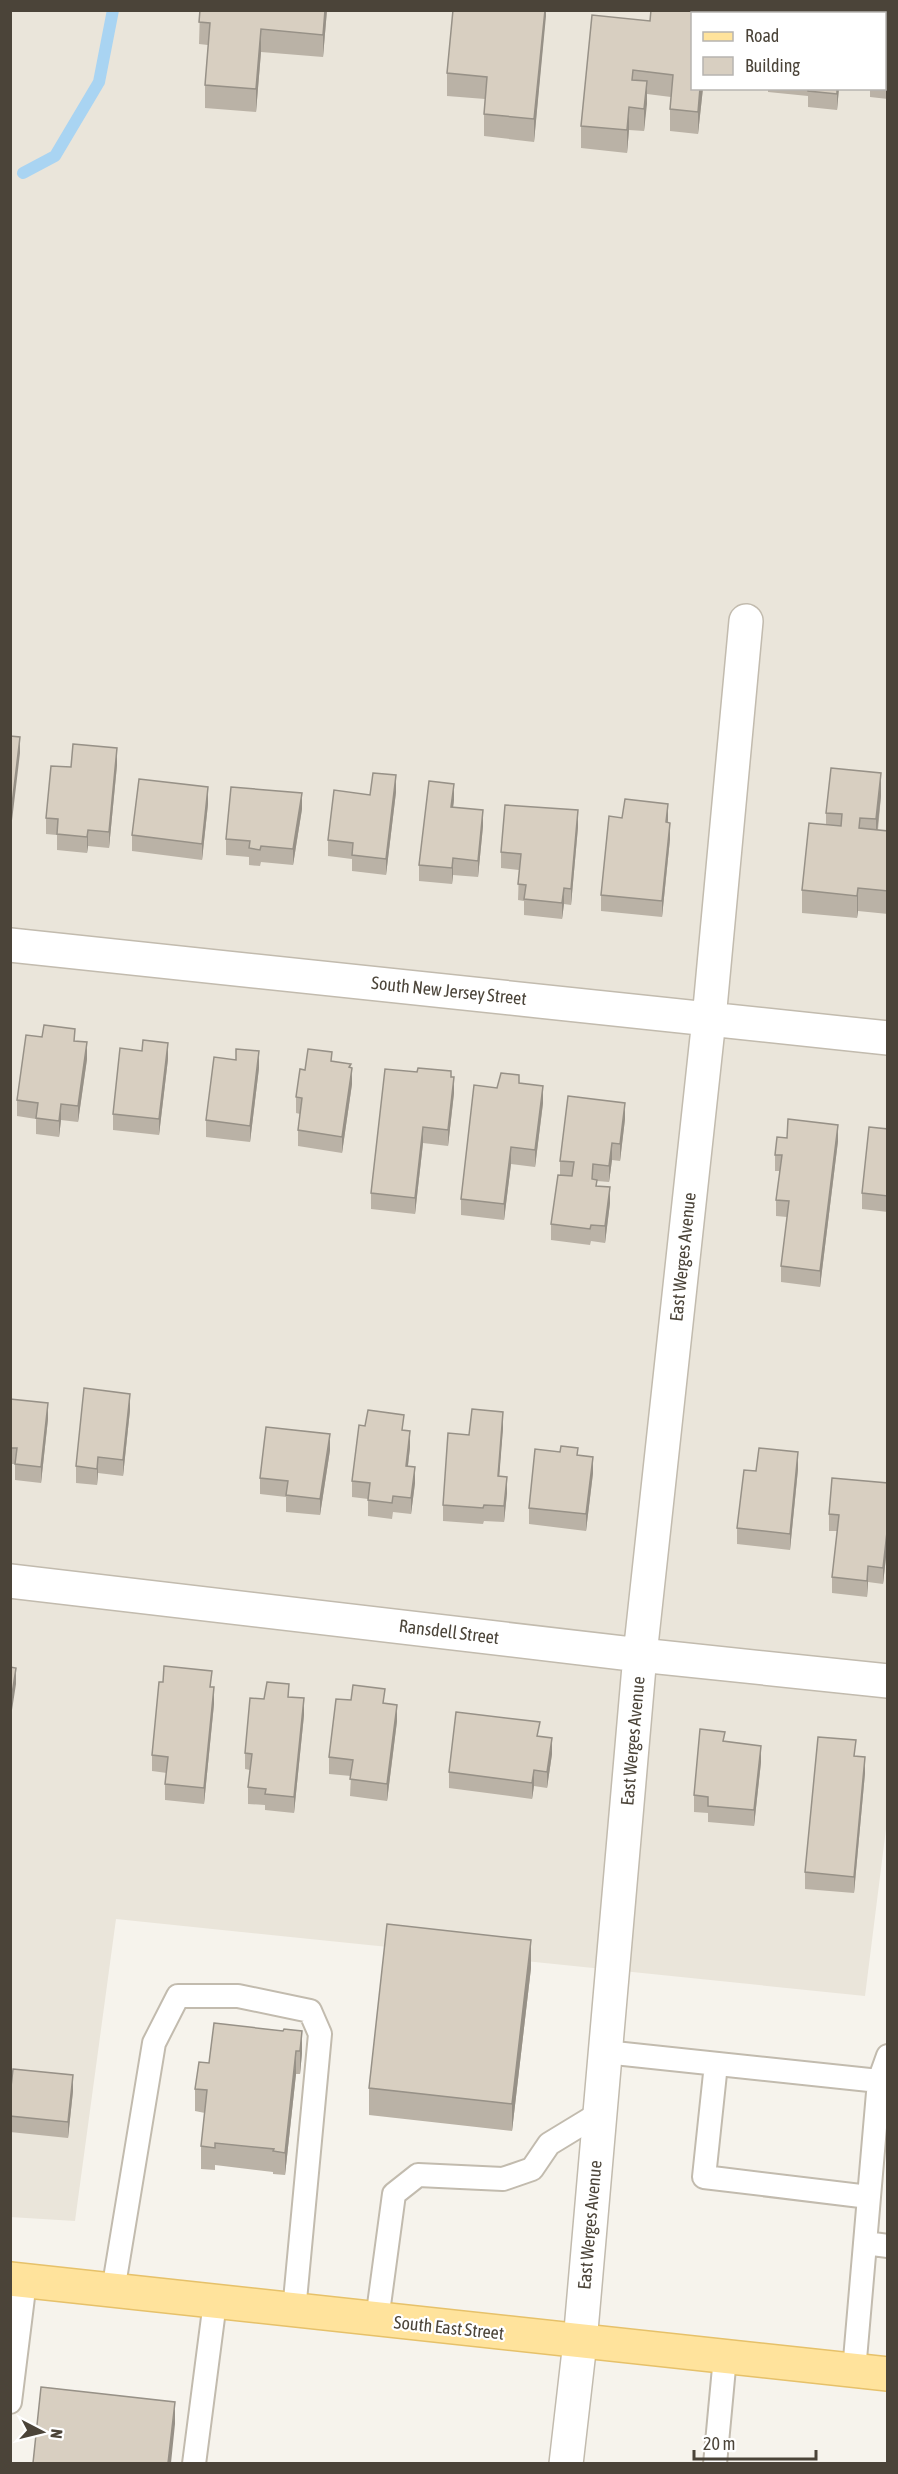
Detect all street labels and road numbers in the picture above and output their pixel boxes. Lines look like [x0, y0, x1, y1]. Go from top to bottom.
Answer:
street label: South New Jersey Street [370, 972, 528, 1009]
street label: East Werges Avenue [665, 1191, 700, 1323]
street label: Ransdell Street [398, 1615, 500, 1648]
street label: East Werges Avenue [616, 1675, 649, 1806]
street label: East Werges Avenue [573, 2159, 606, 2290]
street label: South East Street [393, 2311, 505, 2344]

